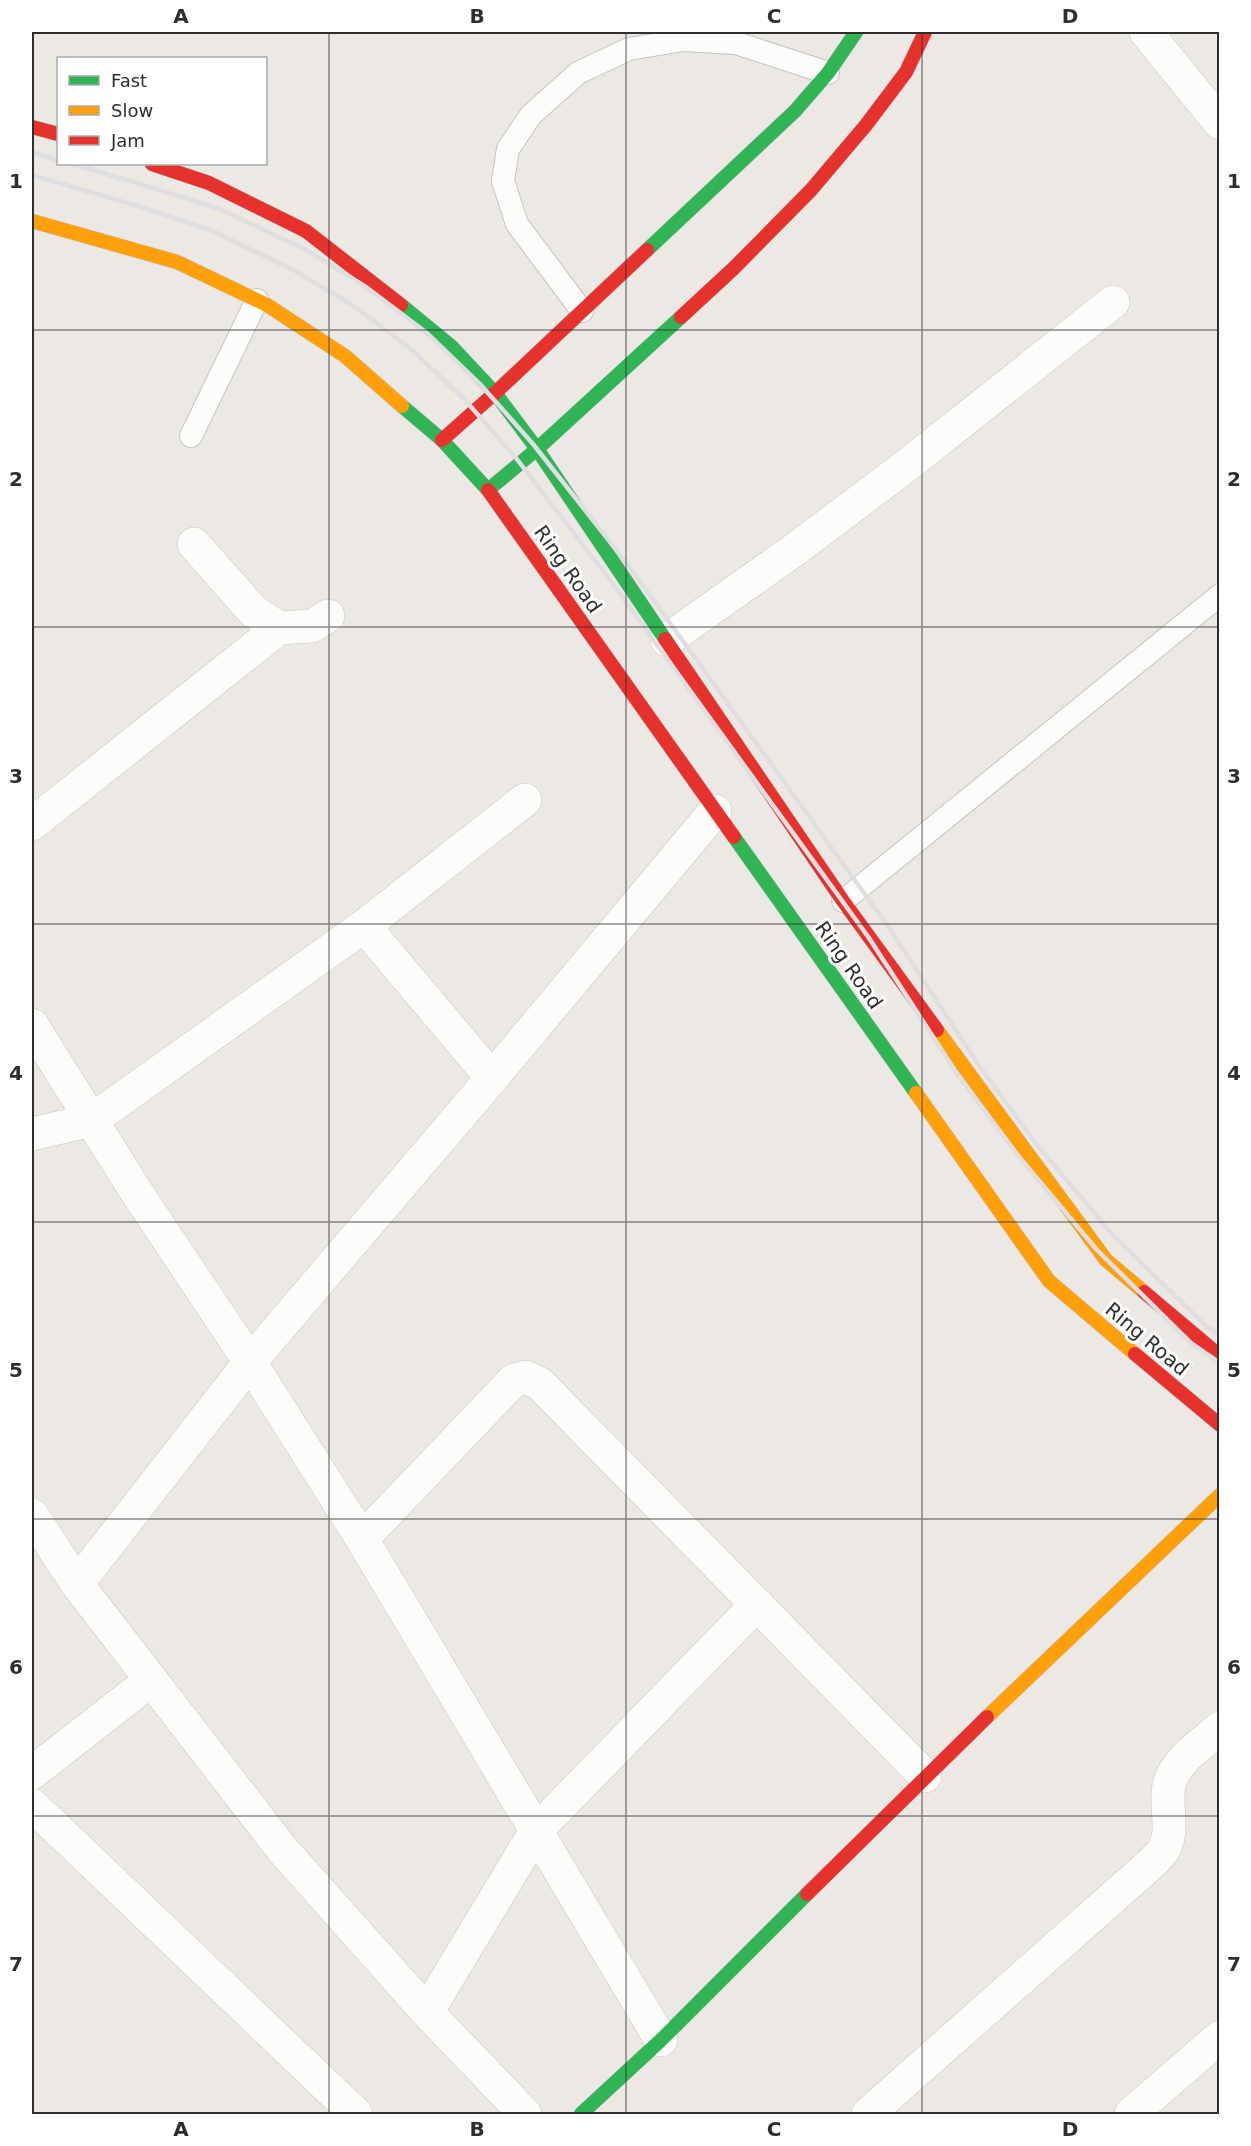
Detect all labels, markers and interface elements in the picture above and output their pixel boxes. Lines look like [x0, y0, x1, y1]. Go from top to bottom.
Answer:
text: A [173, 4, 189, 28]
text: B [469, 4, 485, 28]
text: C [767, 4, 781, 28]
text: D [1062, 4, 1078, 28]
legend [57, 57, 267, 165]
text: Fast [111, 70, 147, 91]
text: Slow [111, 100, 153, 121]
text: Jam [110, 130, 145, 151]
text: 1 [9, 169, 23, 193]
text: 1 [1227, 169, 1241, 193]
text: 2 [9, 467, 23, 491]
text: 2 [1227, 467, 1241, 491]
street label: Ring Road [529, 521, 607, 617]
text: 3 [9, 764, 23, 788]
text: 3 [1227, 764, 1241, 788]
street label: Ring Road [810, 917, 888, 1013]
text: 4 [9, 1061, 23, 1085]
text: 4 [1227, 1061, 1241, 1085]
street label: Ring Road [1100, 1297, 1194, 1381]
text: 5 [9, 1358, 23, 1382]
text: 5 [1227, 1358, 1241, 1382]
text: 6 [9, 1655, 23, 1679]
text: 6 [1227, 1655, 1241, 1679]
text: 7 [9, 1952, 23, 1976]
text: 7 [1227, 1952, 1241, 1976]
text: A [173, 2117, 189, 2141]
text: B [469, 2117, 485, 2141]
text: C [767, 2117, 781, 2141]
text: D [1062, 2117, 1078, 2141]

